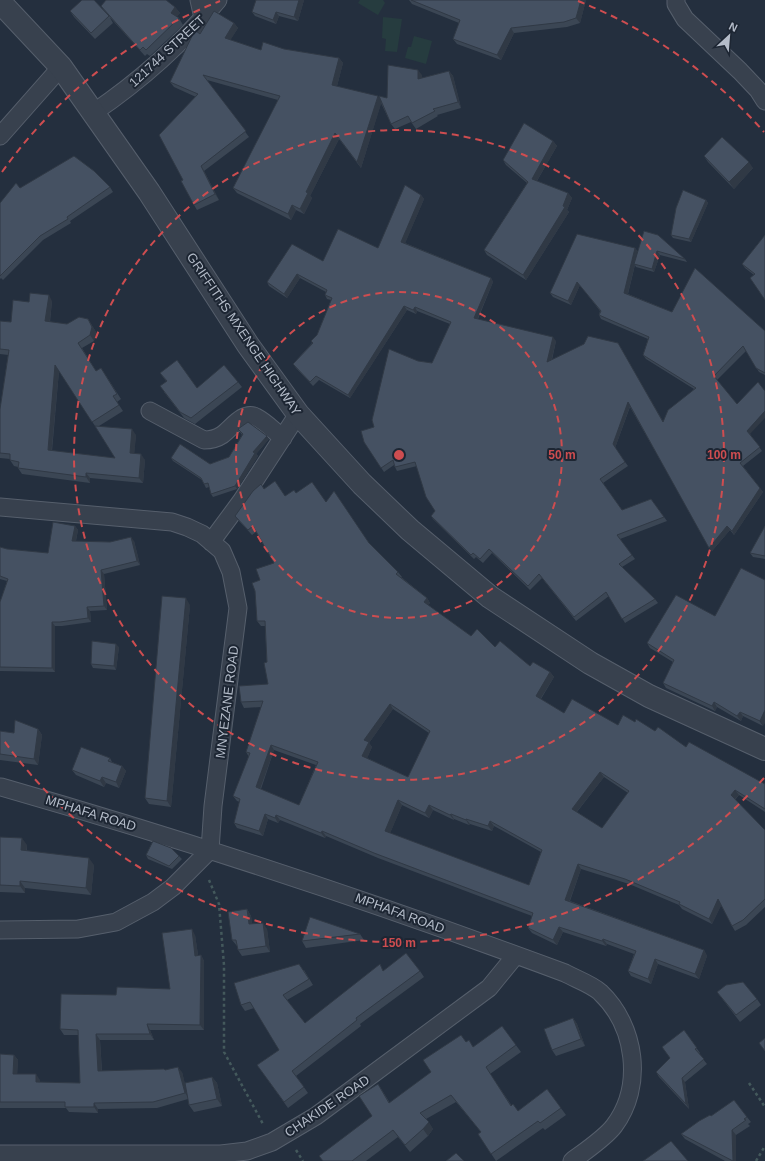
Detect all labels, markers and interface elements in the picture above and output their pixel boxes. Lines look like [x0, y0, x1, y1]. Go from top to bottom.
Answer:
street label: 121744 STREET [126, 12, 208, 90]
north arrow [709, 16, 749, 56]
text: N [727, 20, 740, 34]
street label: GRIFFITHS MXENGE HIGHWAY [184, 250, 304, 418]
centre of rings [392, 448, 406, 462]
text: 50 m [548, 448, 576, 462]
text: 100 m [707, 448, 741, 462]
street label: MNYEZANE ROAD [213, 645, 241, 759]
street label: MPHAFA ROAD [44, 792, 138, 834]
street label: MPHAFA ROAD [353, 890, 447, 936]
text: 150 m [382, 936, 416, 950]
street label: CHAKIDE ROAD [282, 1072, 372, 1140]

